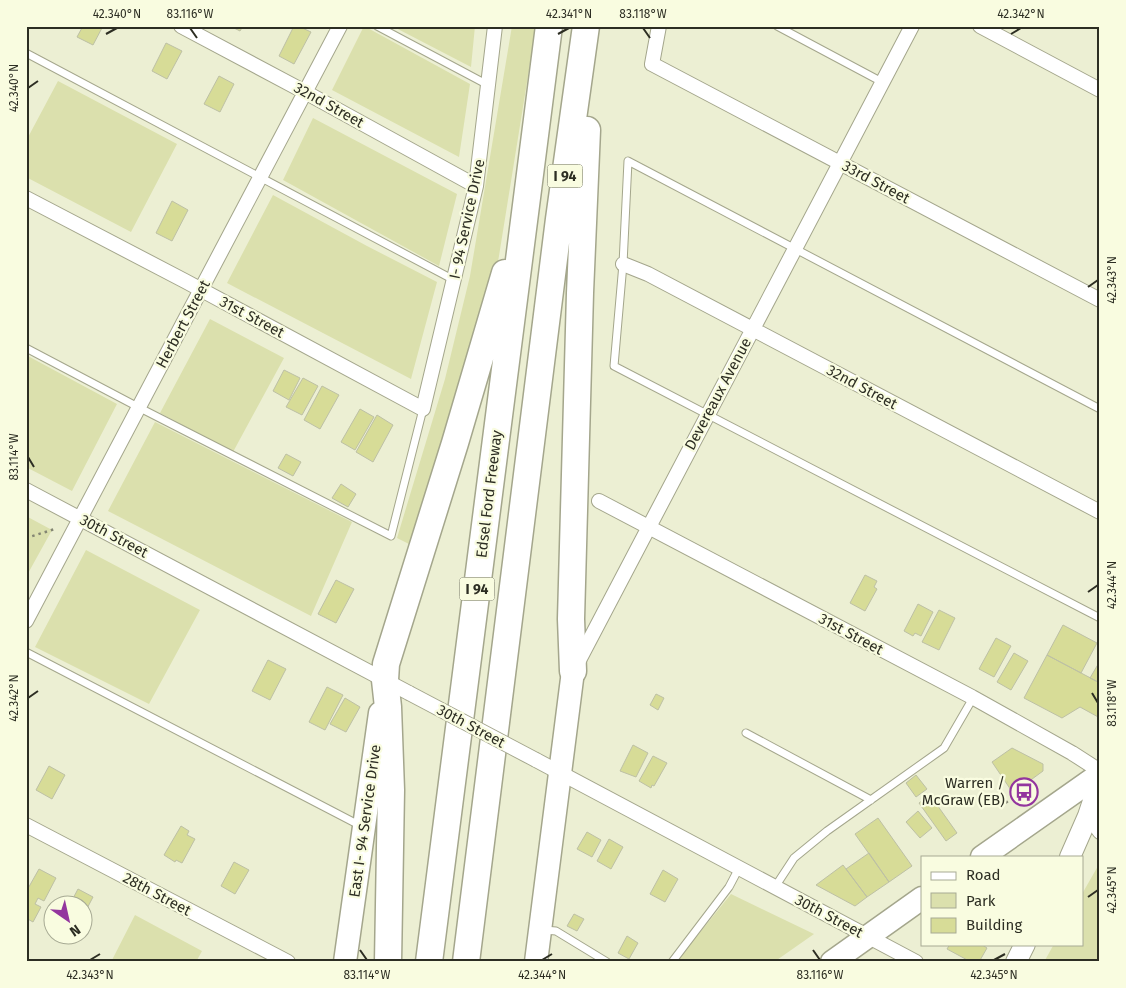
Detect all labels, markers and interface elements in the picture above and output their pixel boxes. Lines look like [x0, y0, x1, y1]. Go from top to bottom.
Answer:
text: 42.340°N [93, 7, 141, 21]
text: 83.116°W [167, 7, 214, 21]
text: 42.341°N [546, 7, 592, 21]
text: 83.118°W [619, 7, 667, 21]
text: 42.342°N [997, 7, 1045, 21]
text: 42.340°N [7, 64, 21, 112]
street label: 32nd Street [291, 78, 368, 132]
street label: I- 94 Service Drive [446, 157, 488, 281]
street label: 33rd Street [839, 157, 913, 208]
road number: I 94 [548, 165, 582, 188]
text: 42.343°N [1105, 256, 1119, 304]
street label: Herbert Street [152, 276, 214, 371]
street label: 31st Street [217, 292, 288, 342]
street label: Devereaux Avenue [681, 335, 755, 453]
street label: 32nd Street [824, 361, 901, 413]
street label: Edsel Ford Freeway [472, 428, 506, 559]
text: 83.114°W [7, 433, 21, 481]
street label: 30th Street [77, 511, 152, 562]
text: 42.344°N [1105, 561, 1119, 609]
road number: I 94 [460, 578, 494, 600]
street label: 31st Street [816, 609, 887, 659]
text: 42.342°N [7, 674, 21, 722]
text: 83.118°W [1105, 679, 1119, 727]
street label: 30th Street [434, 701, 509, 752]
street label: East I- 94 Service Drive [345, 743, 385, 899]
place label: Warren / McGraw (EB) [922, 774, 1005, 809]
bus stop icon: Warren / McGraw (EB) [1009, 777, 1039, 807]
legend [921, 856, 1084, 946]
text: Road [966, 866, 1001, 884]
text: 42.345°N [1105, 866, 1119, 914]
street label: 28th Street [120, 869, 195, 920]
street label: 30th Street [792, 891, 867, 942]
text: Park [966, 892, 996, 910]
north arrow [42, 896, 92, 946]
text: Building [966, 916, 1022, 934]
text: N [66, 921, 84, 940]
text: 42.343°N [66, 968, 114, 982]
text: 83.114°W [343, 968, 391, 982]
text: 42.344°N [518, 968, 566, 982]
text: 83.116°W [797, 968, 844, 982]
text: 42.345°N [970, 968, 1018, 982]

